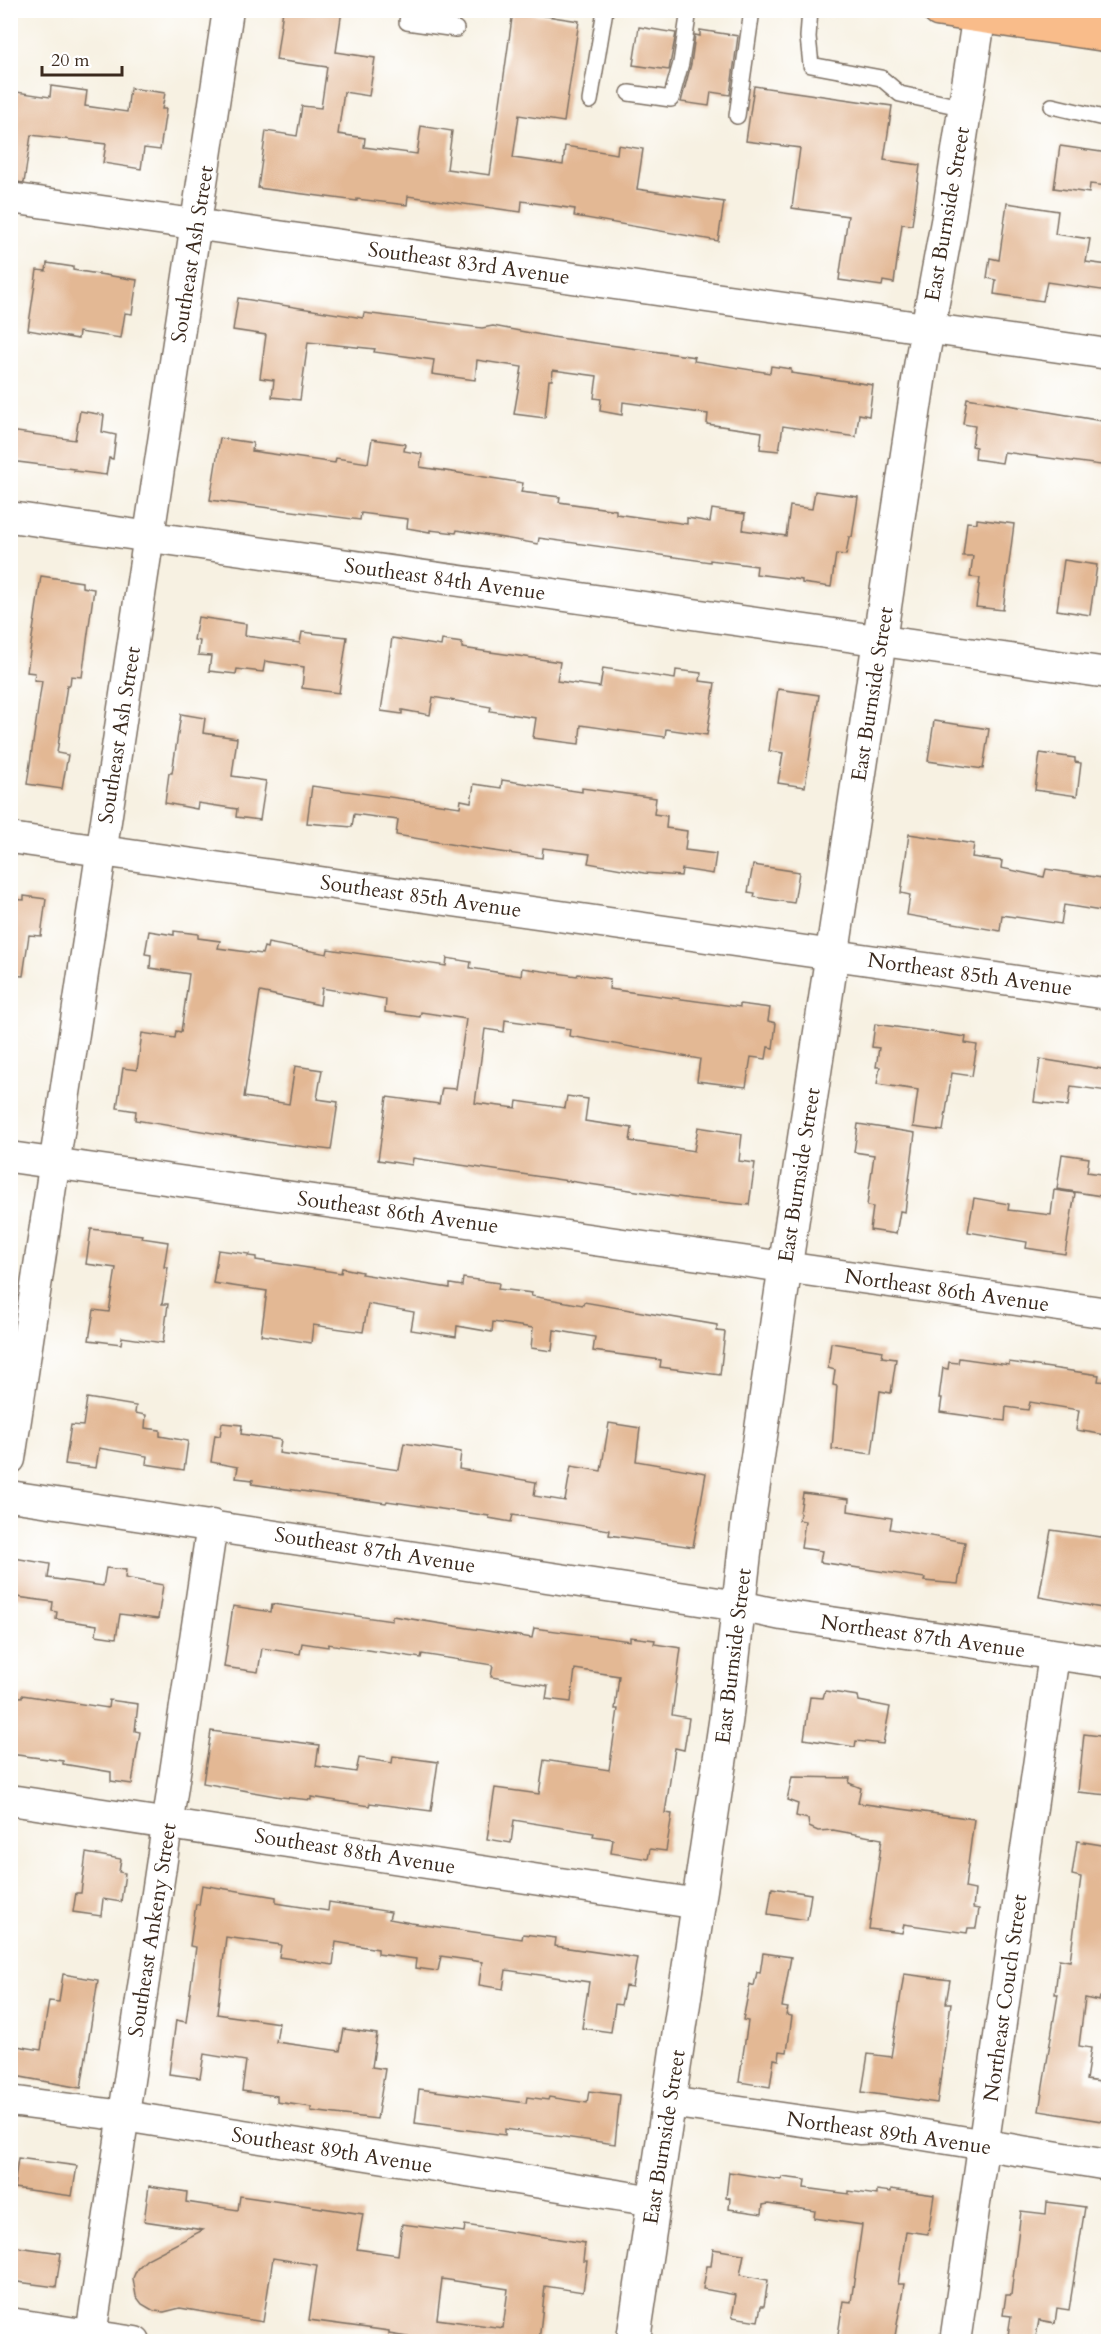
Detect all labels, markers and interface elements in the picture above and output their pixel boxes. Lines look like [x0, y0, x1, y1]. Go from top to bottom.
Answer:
scale bar [42, 39, 122, 77]
text: 20 m [51, 48, 90, 73]
street label: East Burnside Street [918, 124, 977, 304]
street label: Southeast Ash Street [164, 163, 221, 345]
street label: Southeast 83rd Avenue [366, 235, 572, 292]
street label: Southeast 84th Avenue [342, 551, 547, 608]
street label: East Burnside Street [844, 604, 901, 784]
street label: Southeast Ash Street [91, 644, 148, 826]
street label: Southeast 85th Avenue [318, 868, 523, 925]
street label: Northeast 85th Avenue [866, 946, 1074, 1003]
street label: East Burnside Street [771, 1085, 828, 1265]
street label: Southeast 86th Avenue [295, 1184, 500, 1241]
street label: Northeast 86th Avenue [843, 1262, 1051, 1319]
street label: Southeast 87th Avenue [272, 1520, 477, 1581]
street label: East Burnside Street [708, 1566, 759, 1745]
street label: Northeast 87th Avenue [819, 1608, 1027, 1665]
street label: Southeast Ankeny Street [121, 1821, 184, 2039]
street label: Southeast 88th Avenue [252, 1821, 457, 1882]
street label: Northeast Couch Street [977, 1892, 1034, 2104]
street label: East Burnside Street [636, 2047, 693, 2227]
street label: Northeast 89th Avenue [785, 2105, 993, 2162]
street label: Southeast 89th Avenue [229, 2120, 434, 2181]

